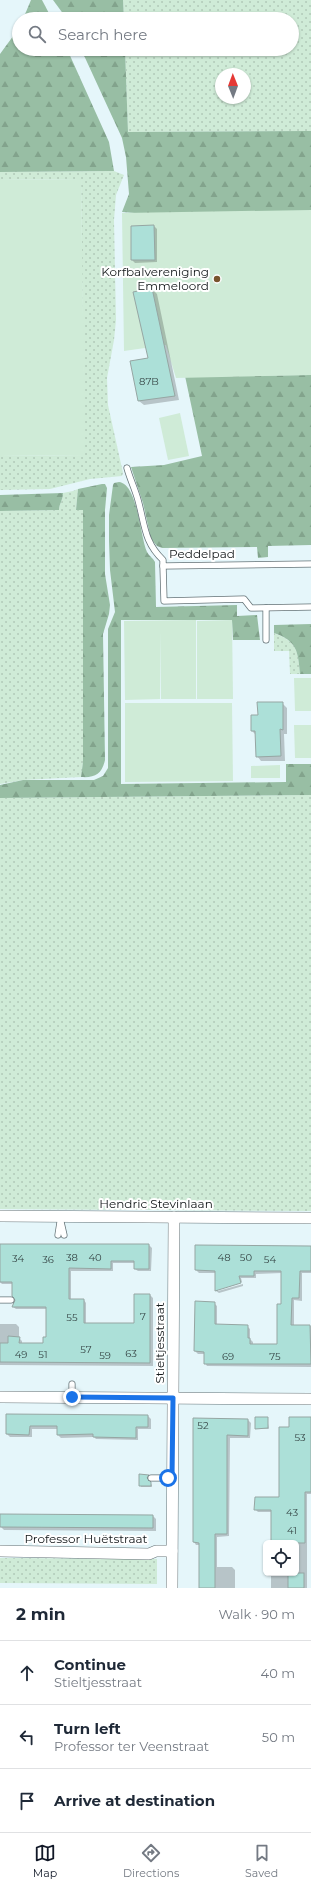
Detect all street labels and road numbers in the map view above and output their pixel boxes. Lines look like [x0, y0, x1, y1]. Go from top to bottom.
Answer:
street label: Peddelpad [169, 546, 235, 561]
street label: Hendric Stevinlaan [99, 1196, 213, 1211]
street label: Stieltjesstraat [152, 1302, 167, 1384]
street label: Professor Huëtstraat [25, 1531, 148, 1546]

